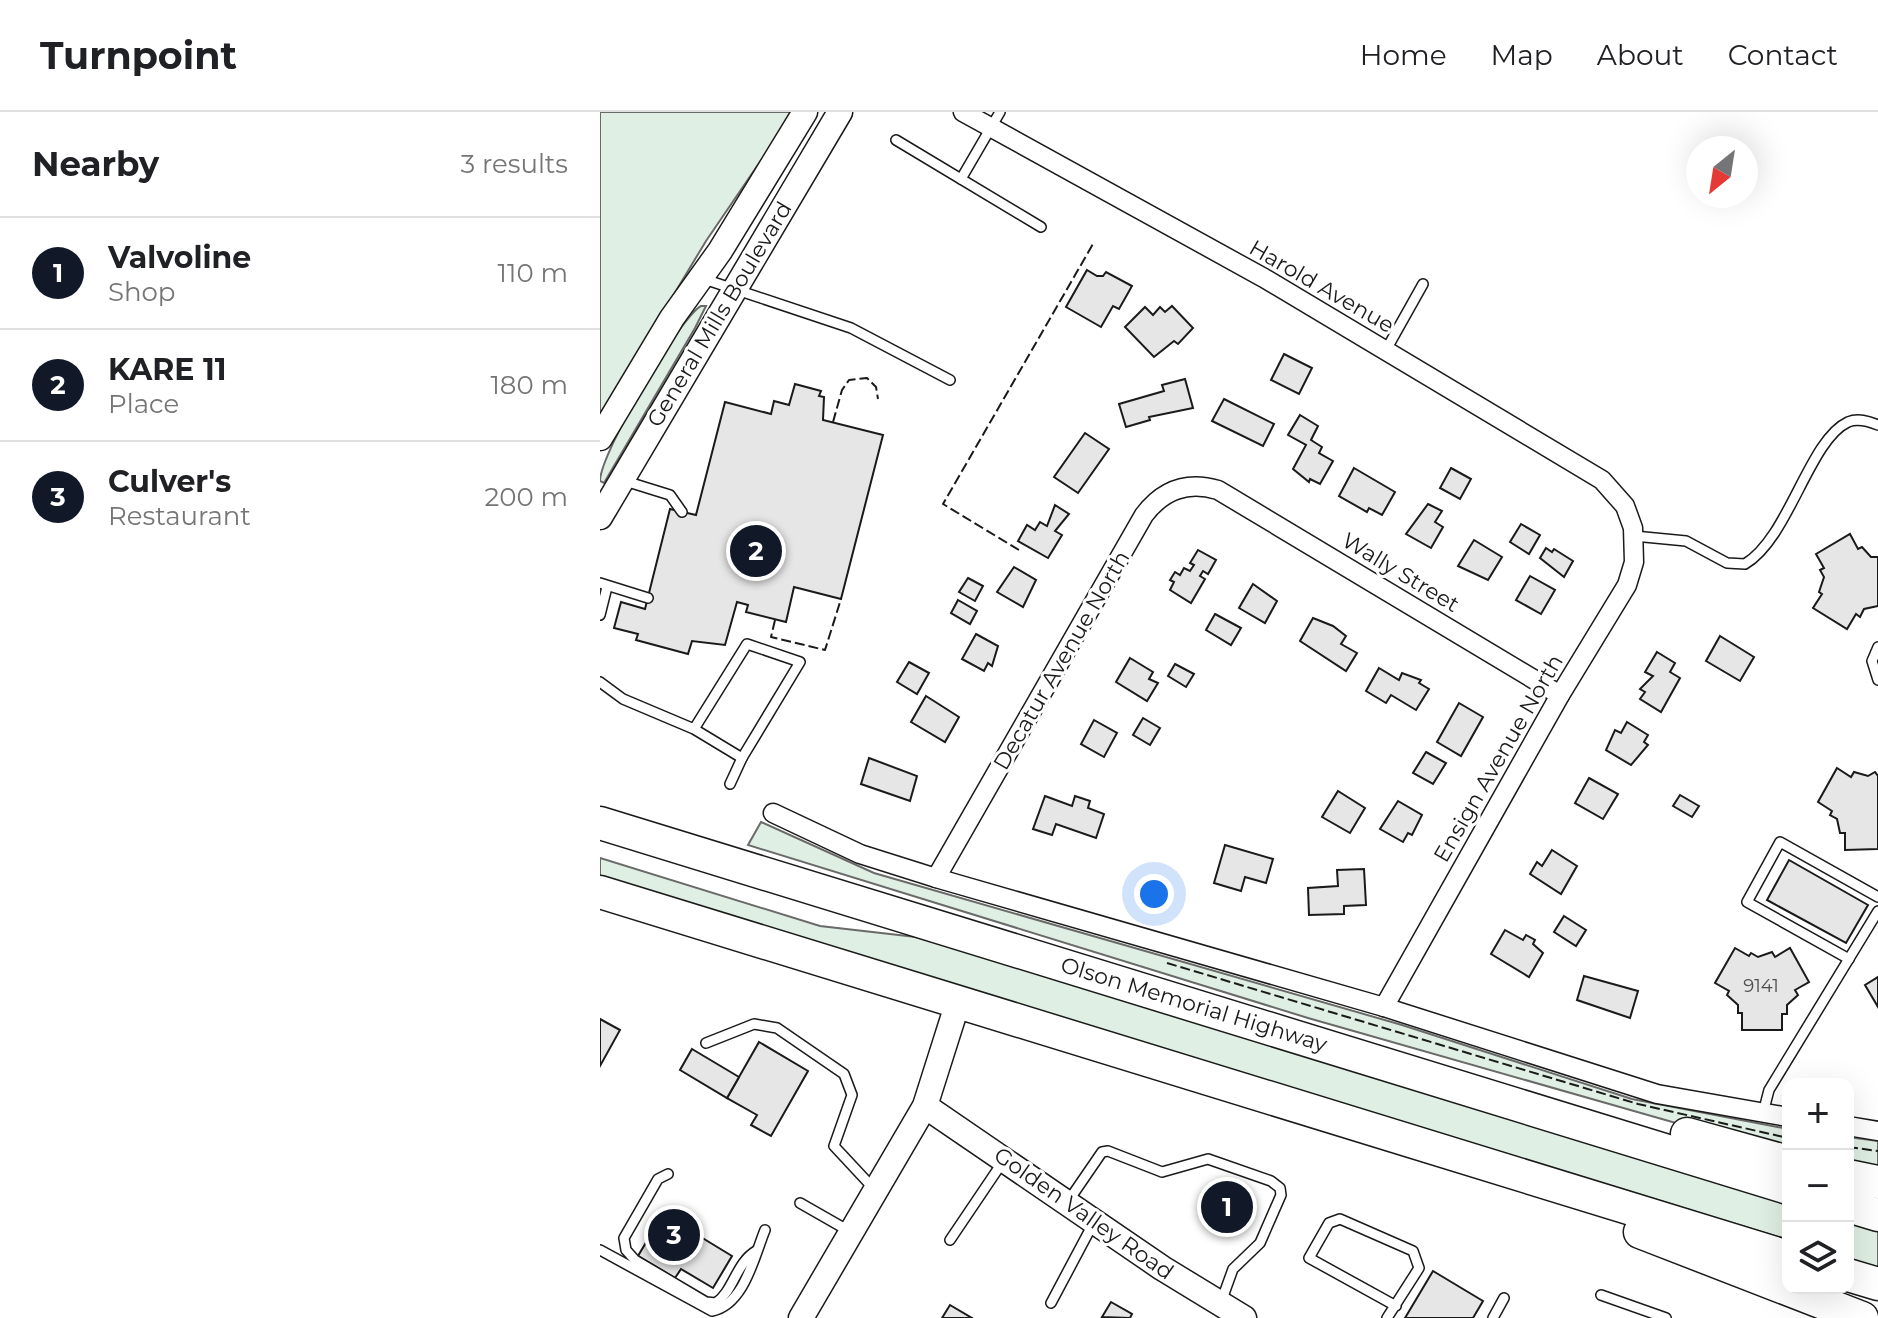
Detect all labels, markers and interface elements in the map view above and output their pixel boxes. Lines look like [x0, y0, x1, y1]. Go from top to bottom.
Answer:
text: Turnpoint [40, 32, 237, 79]
text: Home [1360, 38, 1447, 72]
text: Map [1491, 38, 1553, 72]
text: About [1597, 38, 1684, 72]
text: Contact [1728, 38, 1838, 72]
north arrow [1686, 136, 1758, 208]
text: Nearby [32, 143, 159, 185]
text: 3 results [461, 148, 568, 180]
street label: General Mills Boulevard [641, 197, 798, 432]
street label: Harold Avenue [1244, 234, 1399, 339]
text: Valvoline [108, 239, 251, 276]
text: 1 [53, 257, 63, 289]
text: 110 m [498, 257, 568, 289]
text: Shop [108, 276, 176, 308]
text: KARE 11 [108, 351, 226, 388]
text: 2 [50, 369, 66, 401]
text: 180 m [490, 369, 568, 401]
text: Place [108, 388, 179, 420]
text: Culver's [108, 463, 231, 500]
text: 3 [50, 481, 66, 513]
text: 200 m [484, 481, 568, 513]
text: Restaurant [108, 500, 251, 532]
pin: 2 [730, 521, 782, 581]
street label: Wally Street [1337, 527, 1464, 618]
street label: Decatur Avenue North [988, 546, 1135, 775]
street label: Ensign Avenue North [1428, 650, 1569, 867]
your location [1134, 874, 1174, 914]
street label: Olson Memorial Highway [1057, 951, 1330, 1058]
house number: 9141 [1743, 975, 1779, 997]
map controls [1782, 1078, 1854, 1294]
button: + [1782, 1078, 1854, 1150]
street label: Golden Valley Road [989, 1141, 1179, 1286]
button: − [1782, 1150, 1854, 1222]
pin: 1 [1201, 1177, 1253, 1237]
pin: 3 [648, 1205, 700, 1265]
button: layers [1782, 1222, 1854, 1294]

